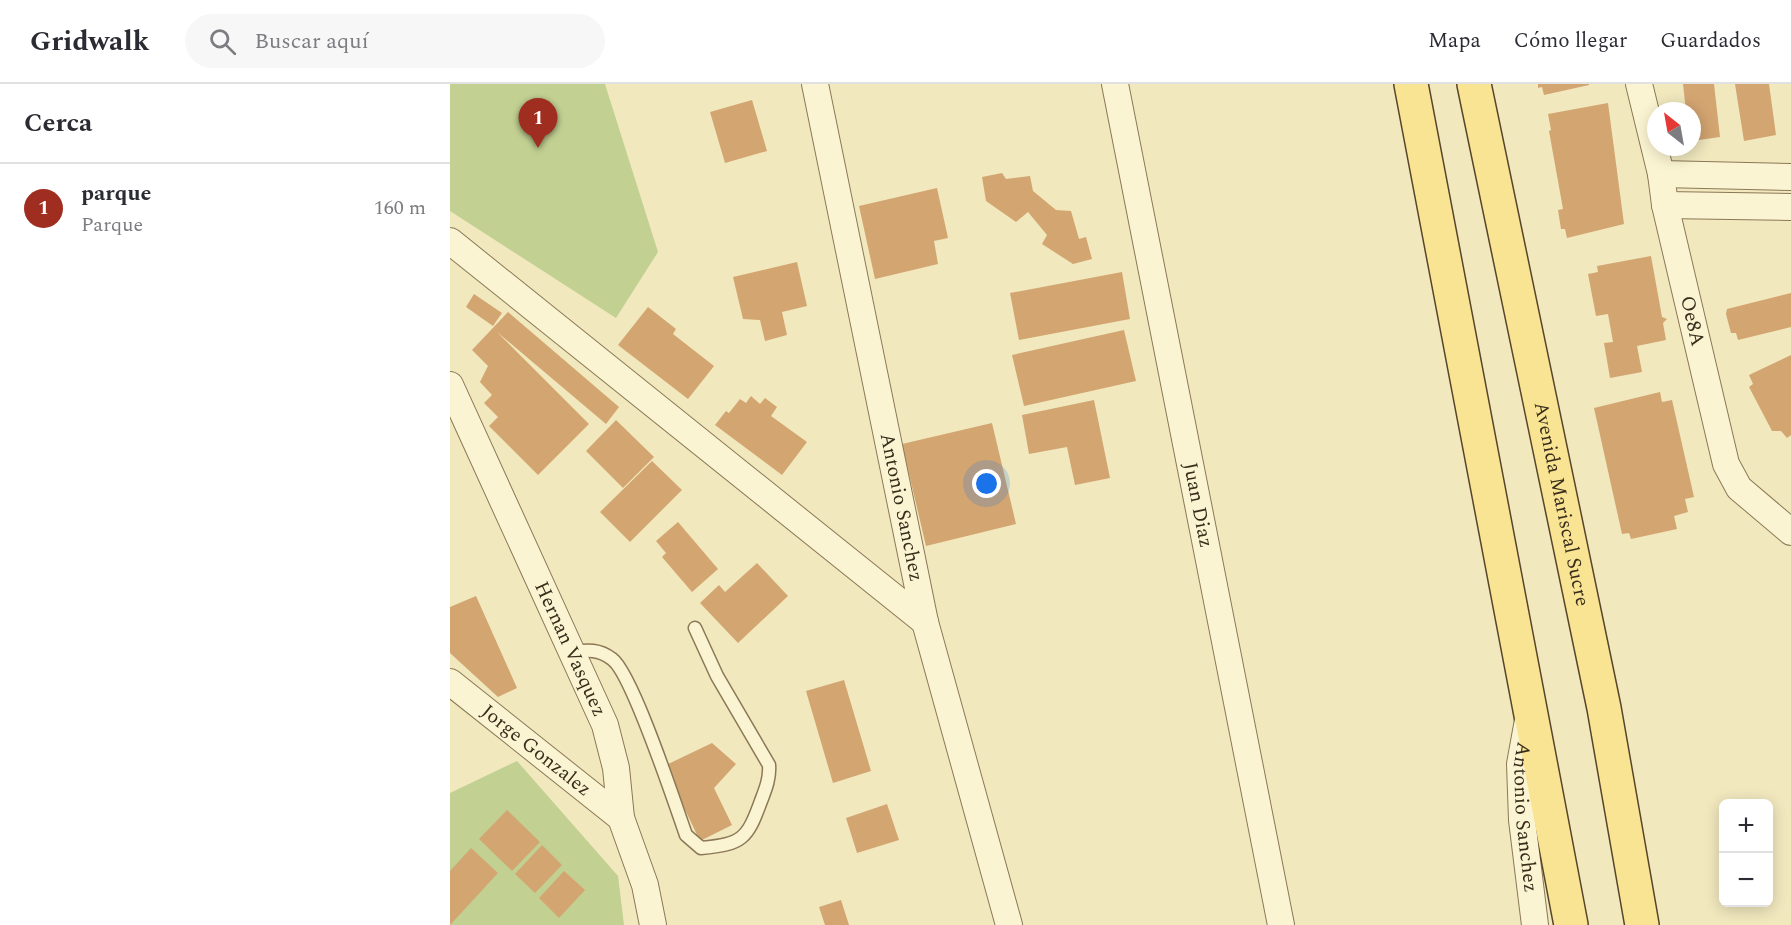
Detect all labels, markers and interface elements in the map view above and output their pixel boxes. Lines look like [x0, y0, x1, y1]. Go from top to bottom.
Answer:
search box [185, 14, 605, 68]
text: Gridwalk [30, 20, 149, 63]
icon: search [206, 25, 239, 58]
text: Buscar aquí [254, 25, 369, 58]
text: Mapa [1428, 25, 1481, 57]
text: Cómo llegar [1514, 25, 1627, 57]
text: Guardados [1660, 25, 1761, 57]
pin: 1 [518, 98, 557, 148]
north arrow [1647, 102, 1701, 156]
text: Cerca [24, 103, 92, 143]
text: parque [81, 177, 151, 210]
text: 1 [38, 193, 49, 223]
text: 160 m [374, 193, 426, 223]
text: Parque [81, 210, 143, 240]
street label: Oe8A [1672, 293, 1713, 349]
street label: Avenida Mariscal Sucre [1526, 399, 1597, 609]
street label: Antonio Sanchez [872, 430, 931, 584]
street label: Juan Diaz [1175, 460, 1221, 550]
your location [972, 469, 1001, 498]
street label: Hernan Vasquez [526, 576, 614, 721]
street label: Jorge Gonzalez [474, 697, 598, 804]
street label: Antonio Sanchez [1504, 739, 1546, 894]
map controls [1719, 799, 1773, 907]
button: + [1719, 799, 1773, 853]
button: − [1719, 853, 1773, 907]

